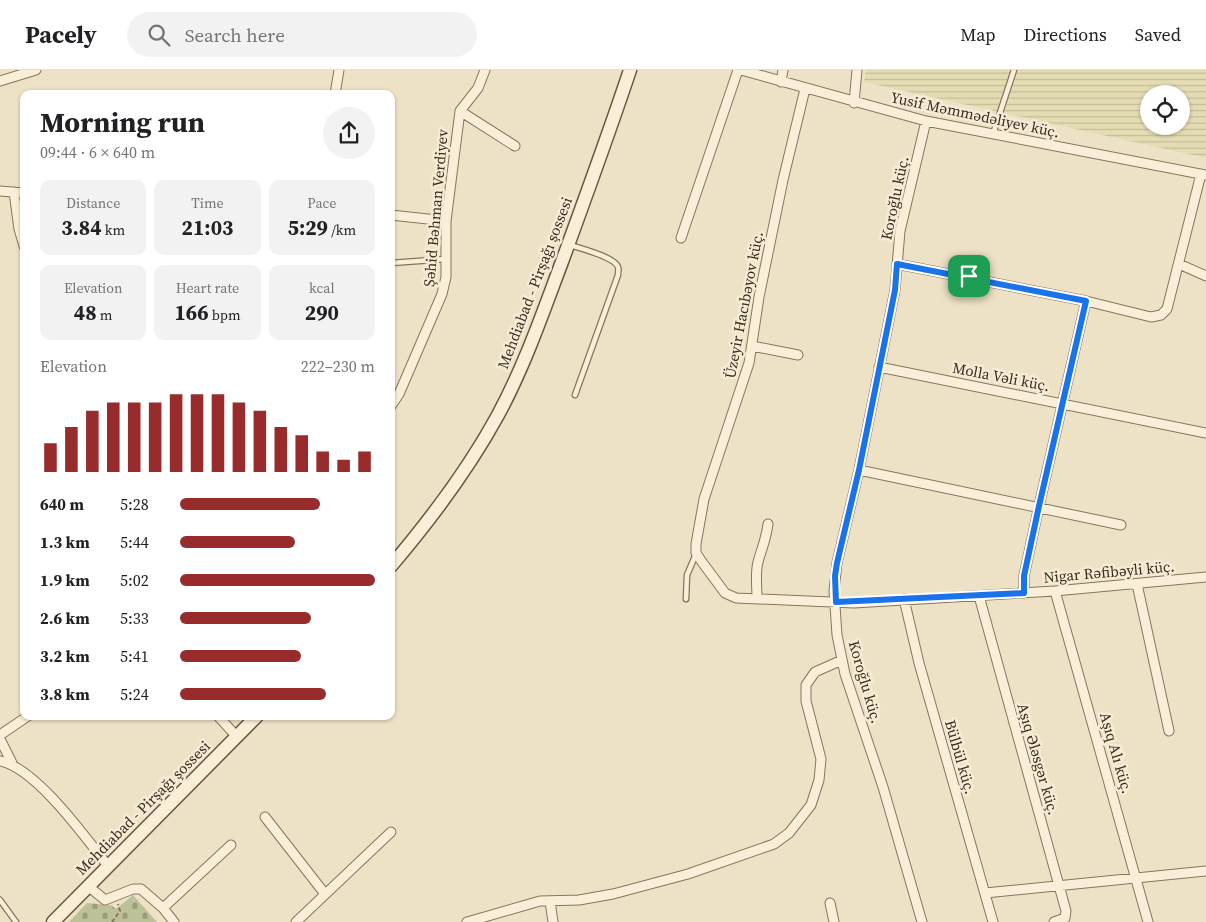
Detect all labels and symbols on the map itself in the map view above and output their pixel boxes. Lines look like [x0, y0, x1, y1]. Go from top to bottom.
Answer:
street label: Yusif Məmmədəliyev küç. [889, 86, 1061, 143]
street label: Şəhid Bəhman Verdiyev [418, 128, 453, 288]
street label: Koroğlu küç. [875, 154, 914, 242]
street label: Mehdiabad - Pirşağı şossesi [492, 194, 577, 372]
street label: Üzeyir Hacıbəyov küç. [719, 230, 768, 380]
pin [948, 255, 990, 297]
street label: Molla Vəli küç. [951, 357, 1051, 396]
street label: Nigar Rəfibəyli küç. [1042, 555, 1175, 588]
street label: Koroğlu küç. [844, 638, 887, 726]
street label: Aşıq Ələsgər küç. [1012, 701, 1064, 817]
street label: Aşıq Alı küç. [1095, 710, 1138, 796]
street label: Bülbül küç. [940, 717, 981, 796]
street label: Mehdiabad - Pirşağı şossesi [71, 736, 215, 880]

